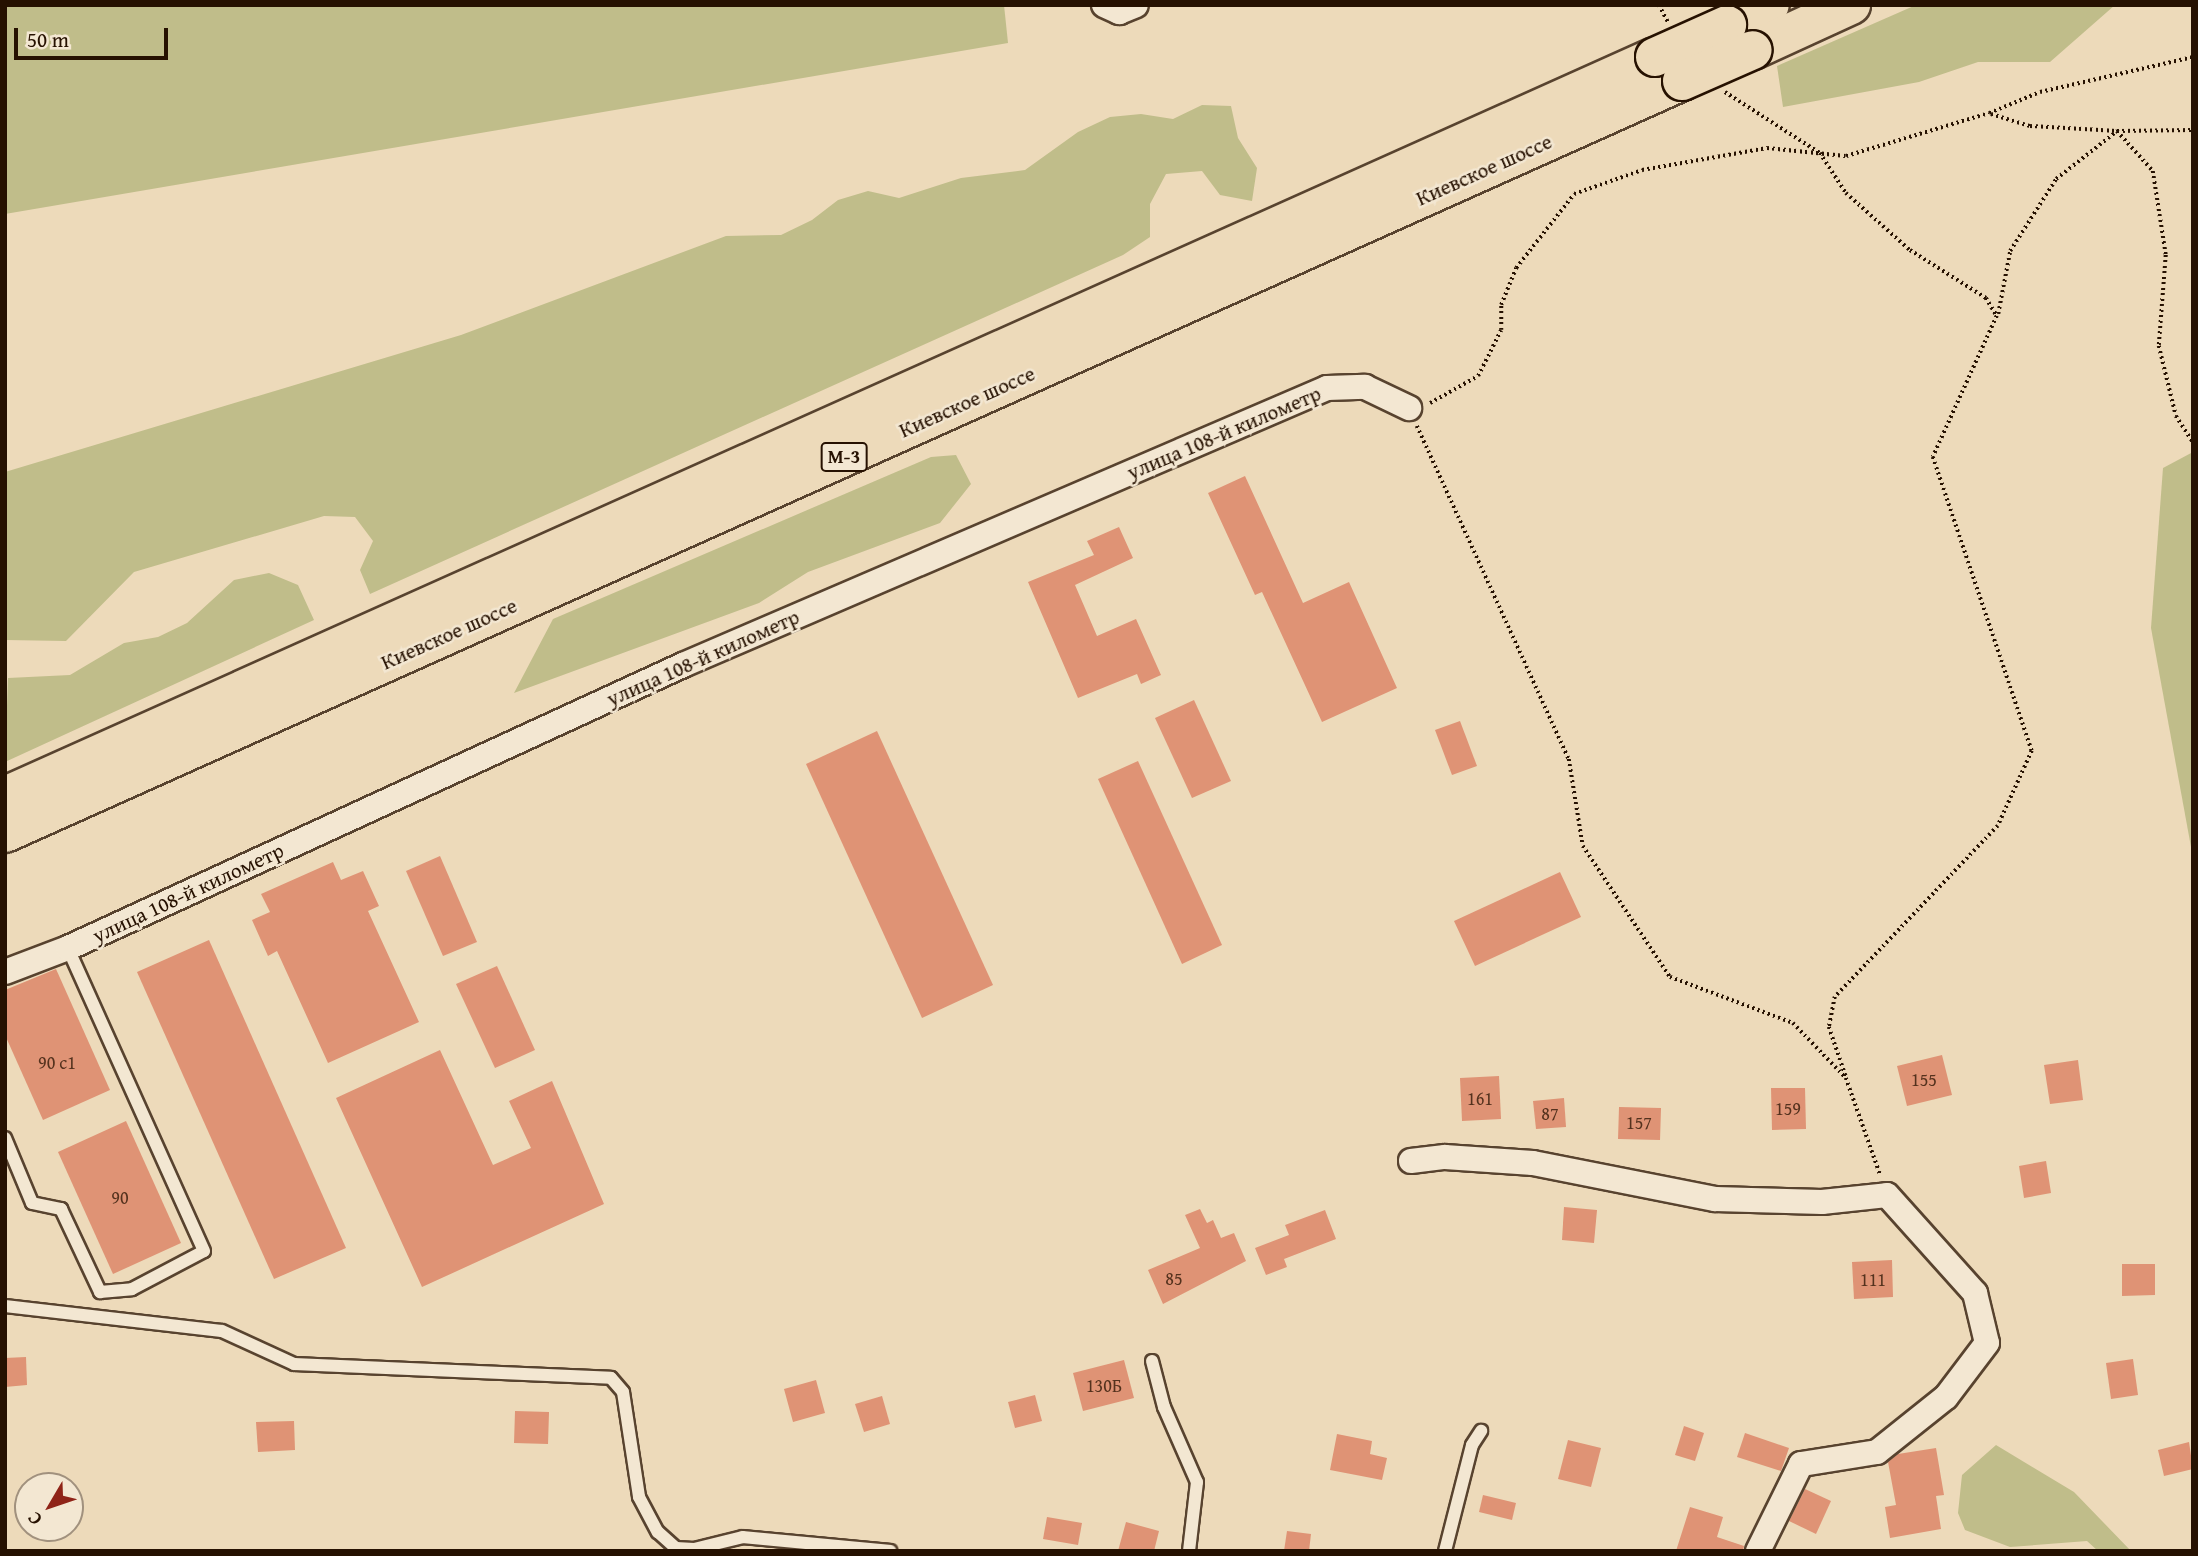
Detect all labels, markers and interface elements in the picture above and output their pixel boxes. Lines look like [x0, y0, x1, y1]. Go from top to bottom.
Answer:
scale bar [18, 14, 172, 58]
text: 50 m [27, 24, 69, 55]
street label: Киевское шоссе [1412, 129, 1556, 211]
street label: Киевское шоссе [895, 361, 1039, 443]
street label: улица 108-й километр [1123, 381, 1325, 485]
road number: М-3 [820, 442, 868, 472]
street label: Киевское шоссе [377, 593, 521, 675]
street label: улица 108-й километр [603, 604, 803, 712]
street label: улица 108-й километр [88, 838, 288, 948]
house number: 90 с1 [38, 1052, 76, 1074]
house number: 155 [1911, 1069, 1937, 1091]
house number: 161 [1467, 1088, 1493, 1110]
house number: 159 [1775, 1098, 1801, 1120]
house number: 87 [1541, 1103, 1559, 1125]
house number: 157 [1626, 1112, 1652, 1134]
house number: 90 [111, 1187, 129, 1209]
house number: 85 [1165, 1268, 1183, 1290]
house number: 111 [1860, 1269, 1886, 1291]
house number: 130Б [1086, 1375, 1122, 1397]
north arrow [14, 1472, 84, 1542]
text: С [20, 1506, 48, 1532]

